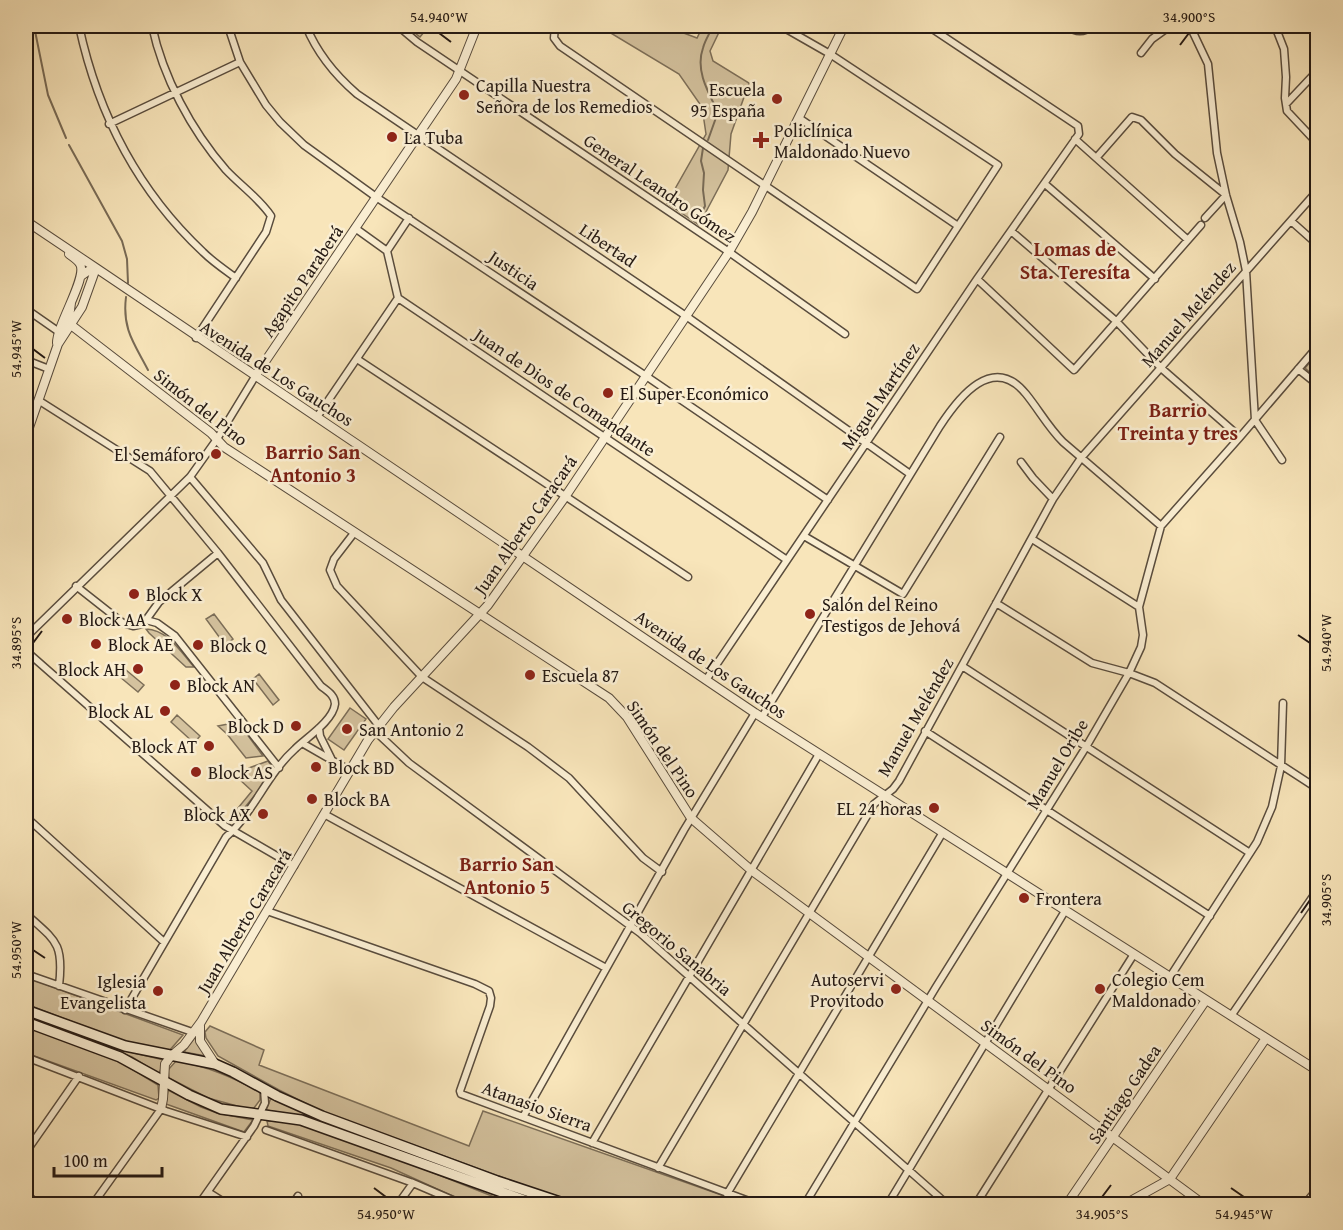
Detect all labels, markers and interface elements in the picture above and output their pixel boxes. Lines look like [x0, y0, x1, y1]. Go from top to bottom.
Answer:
text: 54.940°W [410, 6, 468, 27]
text: 34.900°S [1163, 6, 1215, 27]
place label: Capilla Nuestra Señora de los Remedios [476, 72, 653, 120]
place label: Escuela 95 España [691, 76, 765, 124]
marker: Capilla Nuestra Señora de los Remedios [457, 88, 471, 102]
marker: Escuela 95 España [770, 92, 784, 106]
place label: Policlínica Maldonado Nuevo [774, 117, 910, 165]
place label: La Tuba [404, 124, 463, 151]
street label: General Leandro Gómez [578, 127, 742, 249]
marker: La Tuba [385, 130, 399, 144]
marker: Policlínica Maldonado Nuevo [752, 131, 770, 149]
street label: Libertad [574, 216, 642, 274]
street label: Agapito Paraberá [254, 219, 350, 343]
district label: Lomas de Sta. Teresíta [1020, 234, 1131, 286]
street label: Justicia [482, 242, 545, 297]
street label: Manuel Meléndez [1134, 255, 1242, 373]
street label: Avenida de Los Gauchos [195, 313, 359, 433]
text: 54.945°W [5, 320, 26, 378]
street label: Juan de Dios de Comandante [467, 320, 661, 463]
street label: Miguel Martínez [834, 337, 926, 455]
street label: Simón del Pino [148, 362, 254, 452]
place label: El Super Económico [620, 380, 769, 407]
marker: El Super Económico [601, 386, 615, 400]
district label: Barrio Treinta y tres [1118, 395, 1238, 447]
district label: Barrio San Antonio 3 [266, 437, 361, 489]
place label: El Semáforo [114, 441, 204, 468]
marker: El Semáforo [209, 447, 223, 461]
street label: Juan Alberto Caracará [465, 449, 584, 602]
place label: Block X [146, 581, 202, 608]
marker: Block X [127, 587, 141, 601]
place label: Salón del Reino Testigos de Jehová [822, 591, 961, 639]
street label: Avenida de Los Gauchos [630, 603, 792, 725]
place label: Block AA [79, 606, 146, 633]
marker: Salón del Reino Testigos de Jehová [803, 607, 817, 621]
marker: Block AA [60, 612, 74, 626]
text: 54.940°W [1315, 614, 1336, 672]
text: 34.895°S [5, 617, 26, 669]
place label: Block AE [108, 631, 173, 658]
place label: Block Q [210, 632, 267, 659]
marker: Block AE [89, 637, 103, 651]
marker: Block Q [191, 638, 205, 652]
street label: Manuel Meléndez [870, 652, 960, 781]
place label: Block AH [58, 656, 126, 683]
marker: Block AH [131, 662, 145, 676]
place label: Escuela 87 [542, 662, 619, 689]
marker: Escuela 87 [523, 668, 537, 682]
place label: Block AN [187, 672, 255, 699]
marker: Block AN [168, 678, 182, 692]
street label: Simón del Pino [620, 695, 706, 803]
place label: Block AL [88, 698, 153, 725]
marker: Block AL [158, 704, 172, 718]
place label: Block D [228, 713, 284, 740]
street label: Manuel Oribe [1019, 713, 1095, 815]
place label: San Antonio 2 [359, 716, 464, 743]
marker: Block D [289, 719, 303, 733]
marker: San Antonio 2 [340, 722, 354, 736]
place label: Block AT [132, 733, 197, 760]
marker: Block AT [202, 739, 216, 753]
place label: Block BD [328, 754, 394, 781]
place label: Block AS [208, 759, 273, 786]
marker: Block BD [309, 760, 323, 774]
marker: Block AS [189, 765, 203, 779]
place label: Block BA [324, 786, 390, 813]
marker: Block BA [305, 792, 319, 806]
place label: EL 24 horas [837, 795, 922, 822]
place label: Block AX [184, 801, 251, 828]
marker: EL 24 horas [927, 801, 941, 815]
marker: Block AX [256, 807, 270, 821]
street label: Juan Alberto Caracará [189, 843, 298, 1000]
district label: Barrio San Antonio 5 [460, 849, 555, 901]
text: 34.905°S [1315, 874, 1336, 926]
place label: Frontera [1036, 885, 1102, 912]
marker: Frontera [1017, 891, 1031, 905]
street label: Gregorio Sanabria [616, 894, 738, 1002]
text: 54.950°W [5, 921, 26, 979]
place label: Autoservi Provitodo [810, 966, 884, 1014]
place label: Colegio Cem Maldonado [1112, 966, 1205, 1014]
place label: Iglesia Evangelista [60, 968, 146, 1016]
marker: Autoservi Provitodo [889, 982, 903, 996]
marker: Colegio Cem Maldonado [1093, 982, 1107, 996]
marker: Iglesia Evangelista [151, 984, 165, 998]
street label: Simón del Pino [975, 1012, 1083, 1100]
street label: Santiago Gadea [1081, 1038, 1168, 1149]
street label: Atanasio Sierra [478, 1074, 596, 1139]
scale bar [54, 1140, 162, 1178]
text: 100 m [63, 1147, 108, 1174]
text: 54.950°W [357, 1203, 415, 1224]
text: 34.905°S [1076, 1203, 1128, 1224]
text: 54.945°W [1215, 1203, 1273, 1224]

